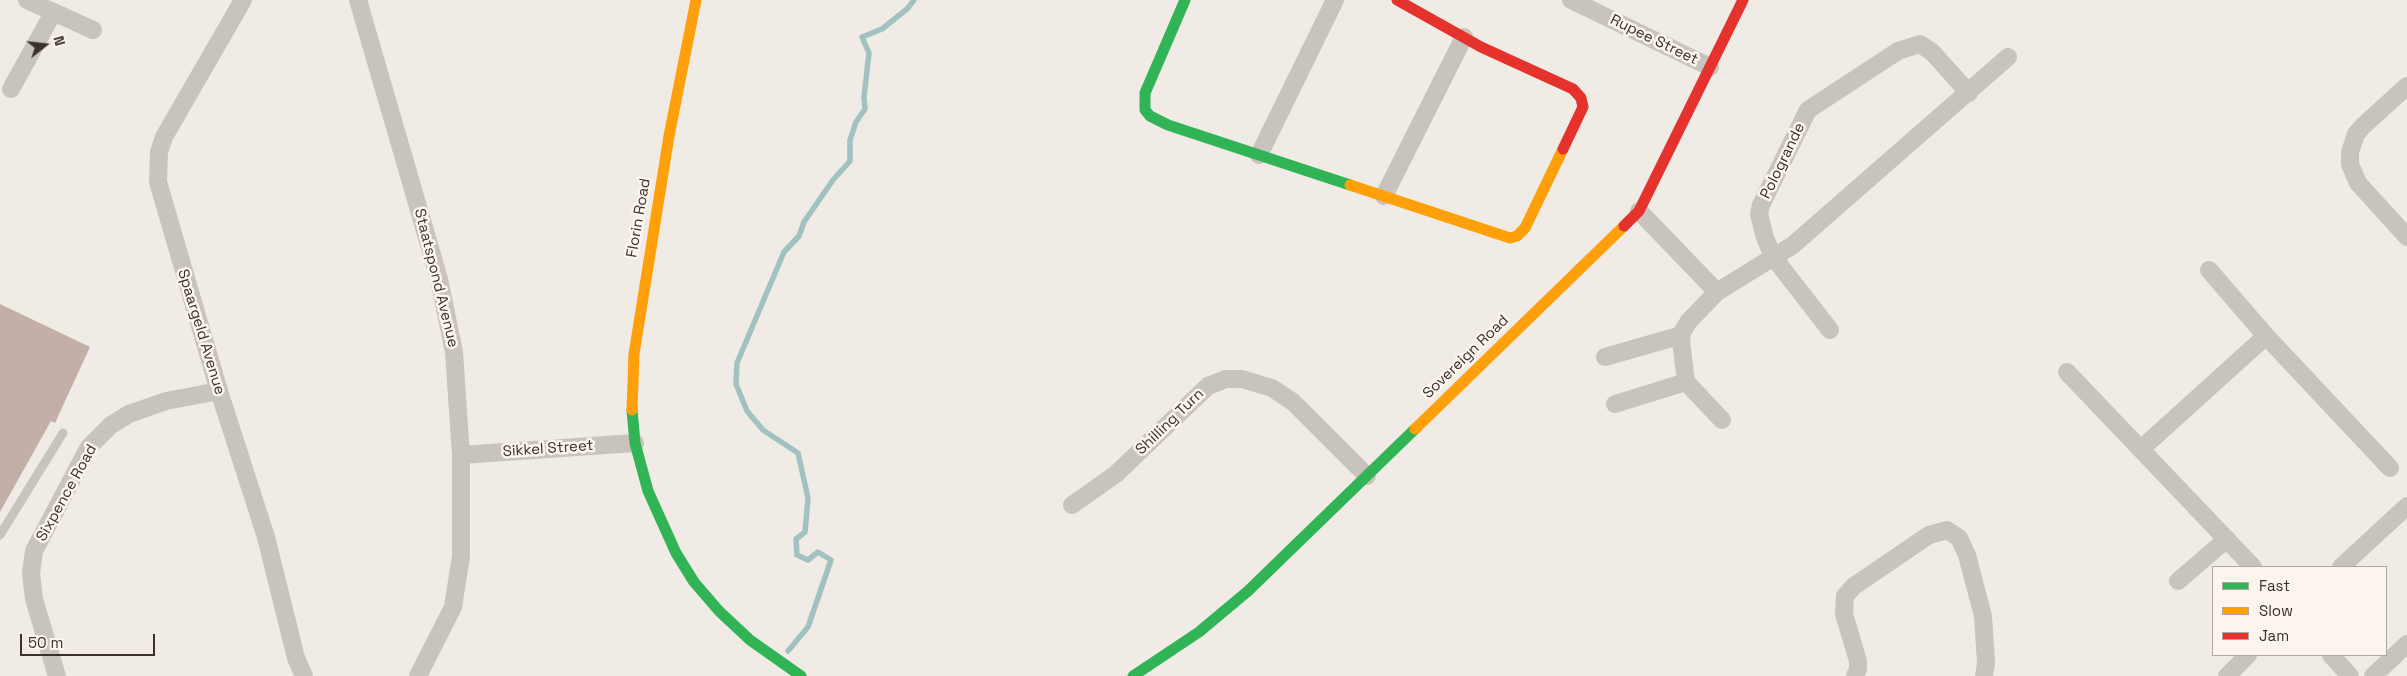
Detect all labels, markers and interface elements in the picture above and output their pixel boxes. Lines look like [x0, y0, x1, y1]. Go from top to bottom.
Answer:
street label: Rupee Street [1607, 11, 1701, 69]
north arrow [20, 20, 70, 70]
text: N [49, 34, 69, 48]
street label: Pologrande [1757, 120, 1809, 202]
street label: Florin Road [623, 177, 655, 259]
street label: Staatspond Avenue [410, 207, 462, 349]
street label: Spaargeld Avenue [173, 267, 229, 397]
street label: Sovereign Road [1419, 312, 1513, 402]
street label: Shilling Turn [1132, 385, 1208, 459]
street label: Sikkel Street [502, 437, 594, 461]
street label: Sixpence Road [33, 441, 101, 545]
legend [2212, 566, 2387, 656]
text: Fast [2259, 576, 2290, 595]
text: Slow [2259, 601, 2293, 620]
scale bar [22, 624, 158, 656]
text: Jam [2259, 626, 2289, 645]
text: 50 m [28, 633, 63, 652]

